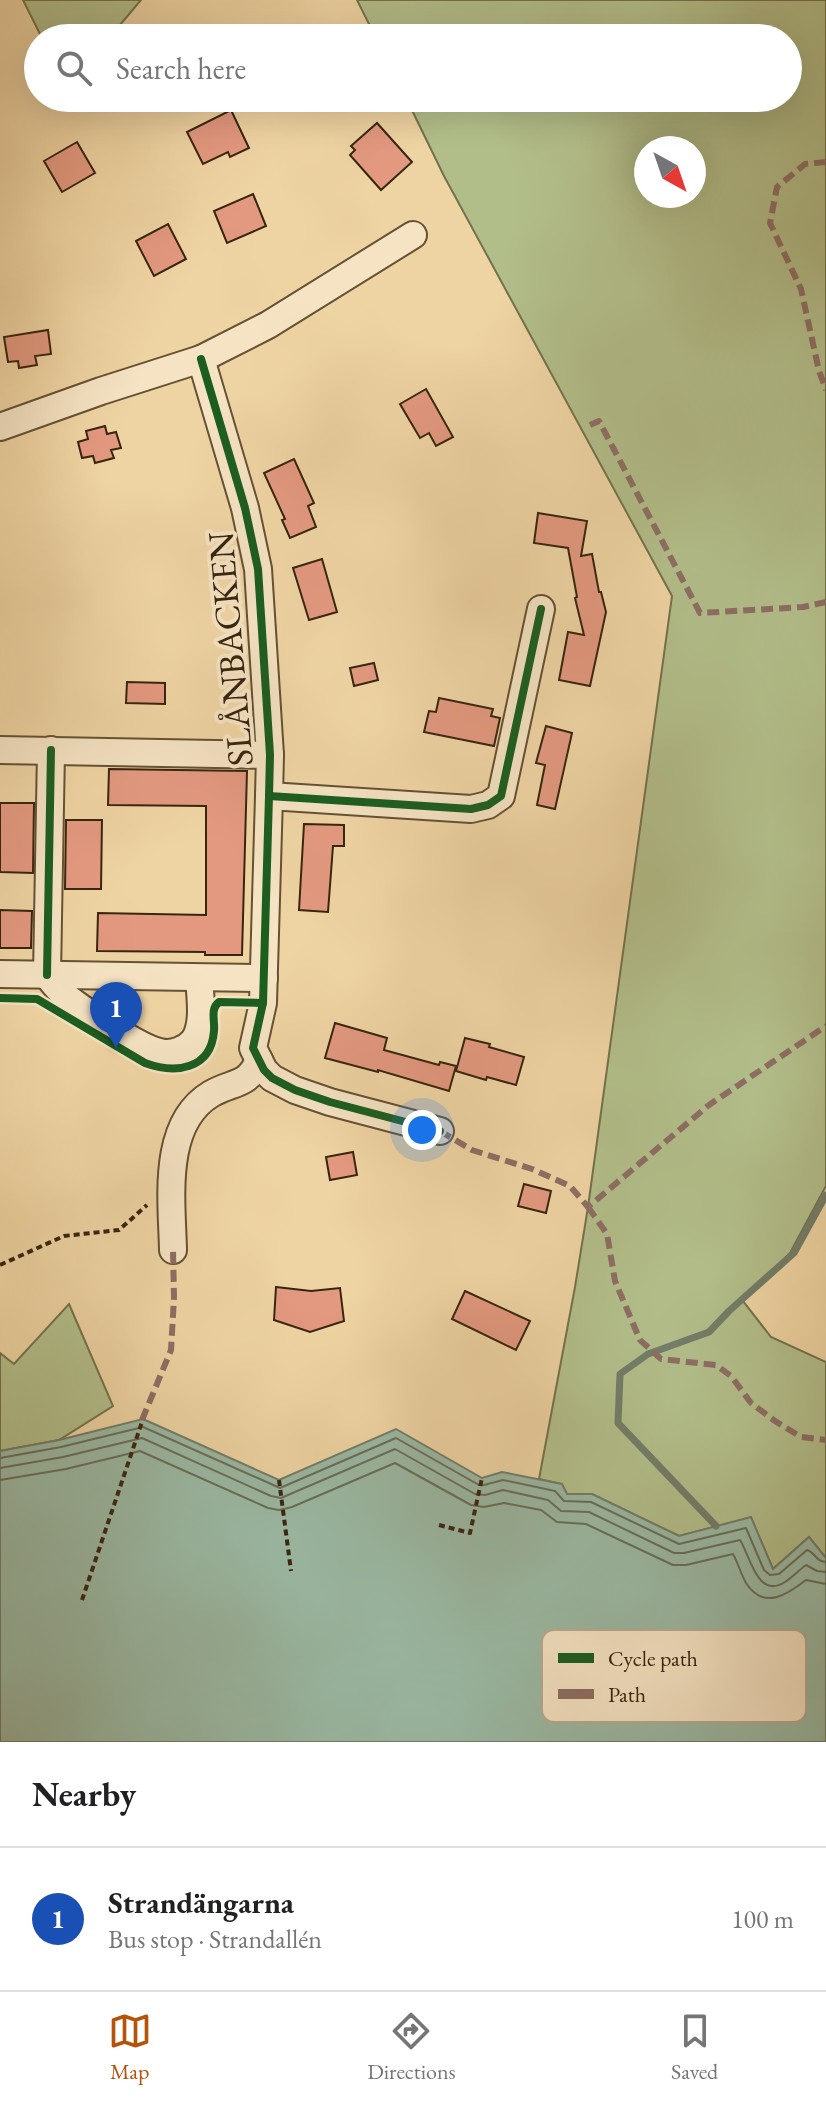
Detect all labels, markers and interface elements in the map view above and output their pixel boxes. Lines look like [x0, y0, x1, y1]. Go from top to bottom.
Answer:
search box [24, 24, 802, 112]
icon: search [52, 46, 96, 90]
text: Search here [116, 49, 246, 88]
north arrow [634, 136, 706, 208]
street label: SLÅNBACKEN [196, 529, 264, 768]
pin: 1 [90, 982, 142, 1048]
your location [402, 1110, 442, 1150]
legend [542, 1630, 806, 1722]
text: Cycle path [608, 1644, 698, 1673]
text: Path [608, 1680, 646, 1709]
text: Nearby [32, 1772, 136, 1816]
text: Strandängarna [108, 1883, 294, 1922]
text: 1 [51, 1902, 65, 1936]
text: 100 m [731, 1902, 794, 1936]
text: Bus stop · Strandallén [108, 1922, 322, 1956]
tab: Map [108, 2009, 152, 2086]
tab: Directions [367, 2009, 456, 2086]
tab: Saved [671, 2009, 718, 2086]

